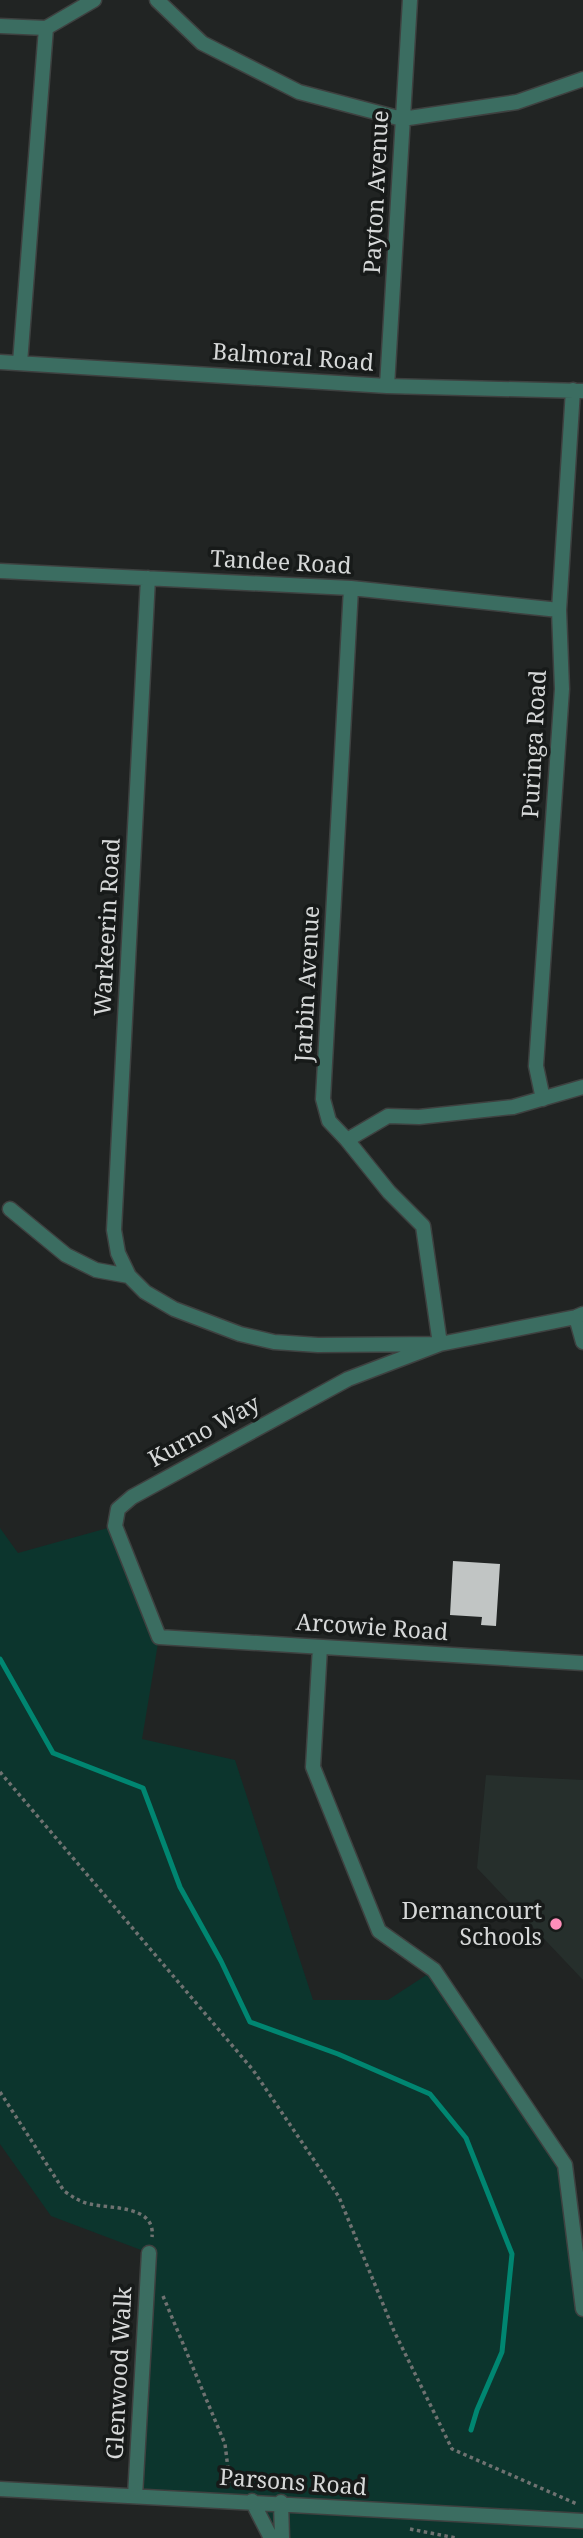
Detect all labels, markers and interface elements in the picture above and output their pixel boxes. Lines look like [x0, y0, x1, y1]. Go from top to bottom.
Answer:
street label: Payton Avenue [355, 109, 395, 275]
street label: Balmoral Road [211, 334, 375, 378]
street label: Tandee Road [210, 541, 352, 581]
street label: Puringa Road [513, 669, 553, 819]
street label: Warkeerin Road [85, 837, 127, 1017]
street label: Jarbin Avenue [286, 905, 326, 1064]
street label: Kurno Way [142, 1386, 265, 1474]
street label: Arcowie Road [295, 1605, 449, 1647]
place label: Dernancourt Schools [401, 1894, 542, 1952]
marker: Dernancourt Schools [548, 1916, 564, 1932]
street label: Glenwood Walk [97, 2285, 139, 2460]
street label: Parsons Road [218, 2460, 368, 2502]

